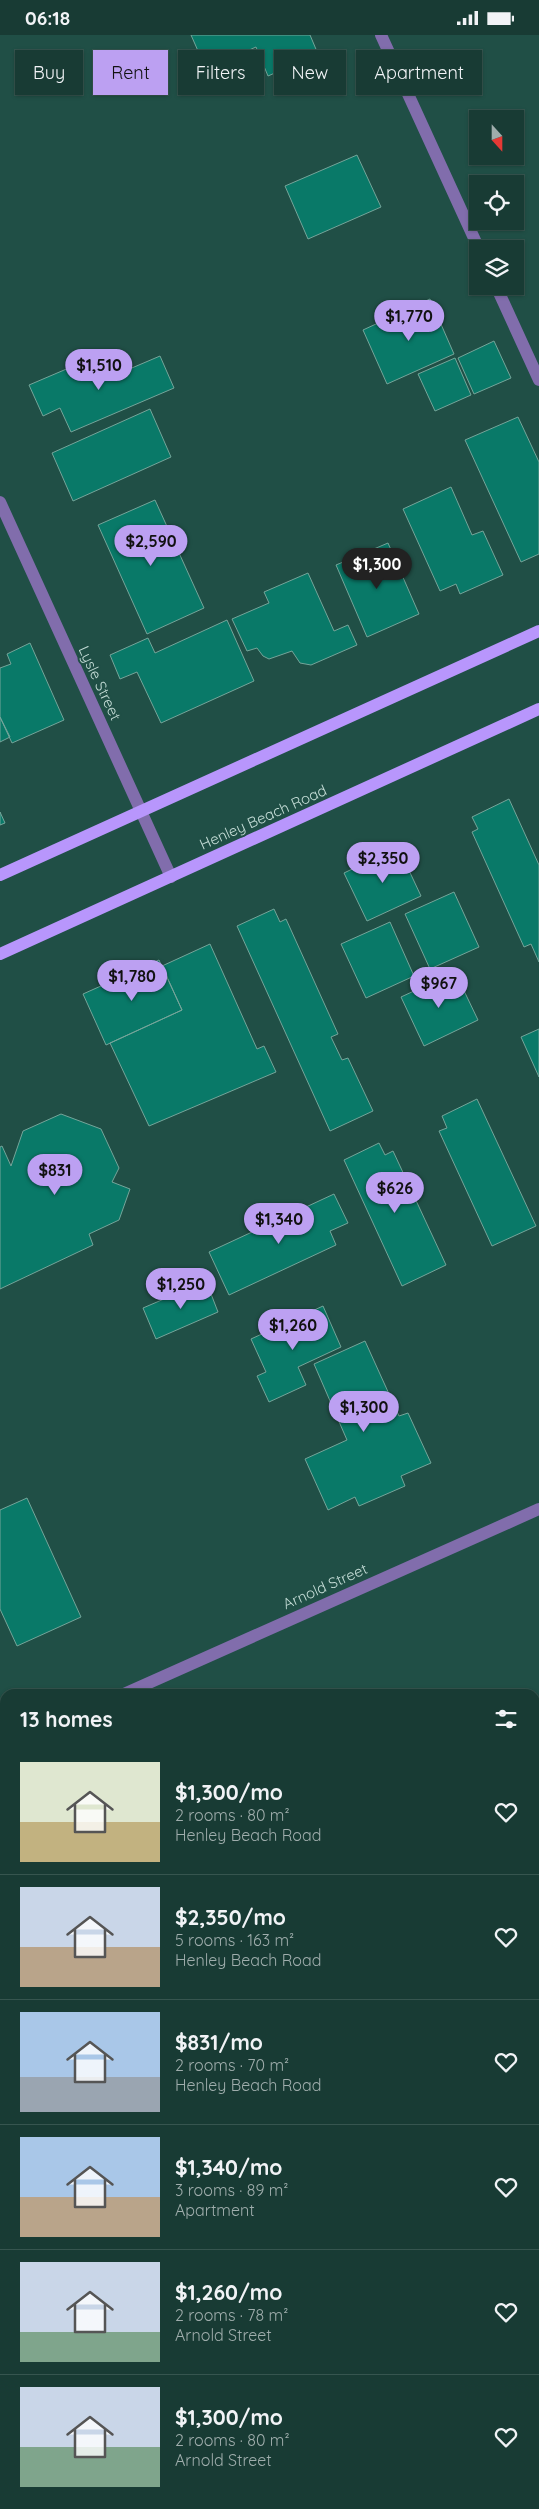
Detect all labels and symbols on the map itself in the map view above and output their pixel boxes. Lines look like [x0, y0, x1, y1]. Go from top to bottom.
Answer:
north arrow [469, 110, 524, 165]
pin: $1,770 [368, 299, 450, 342]
pin: $1,510 [58, 349, 140, 391]
pin: $2,590 [110, 525, 192, 567]
pin: $1,300 [336, 547, 418, 590]
street label: Lysle Street [75, 643, 125, 723]
street label: Henley Beach Road [196, 780, 330, 854]
pin: $2,350 [342, 841, 424, 884]
pin: $1,780 [91, 959, 173, 1002]
pin: $967 [409, 967, 469, 1009]
pin: $831 [25, 1153, 85, 1196]
pin: $626 [365, 1171, 425, 1214]
pin: $1,340 [238, 1203, 320, 1245]
pin: $1,250 [140, 1267, 222, 1310]
pin: $1,260 [252, 1309, 334, 1351]
pin: $1,300 [323, 1391, 405, 1433]
street label: Arnold Street [280, 1559, 370, 1613]

